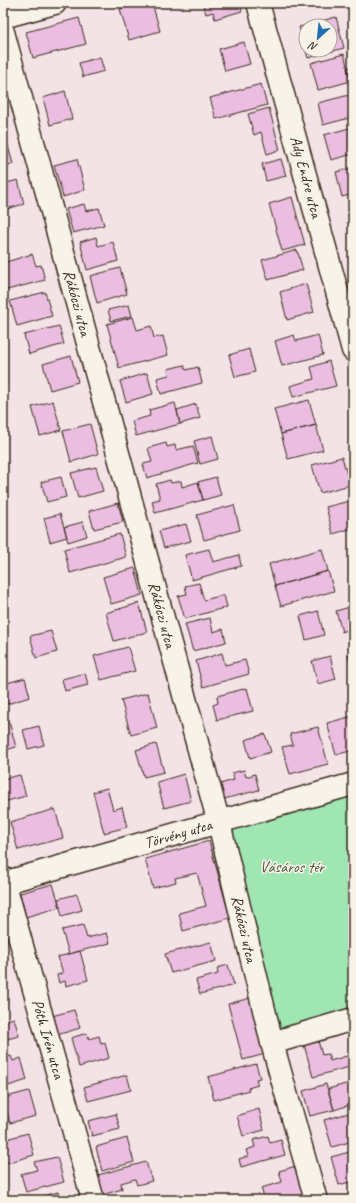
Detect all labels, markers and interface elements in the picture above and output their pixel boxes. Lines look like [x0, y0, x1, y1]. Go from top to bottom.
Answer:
north arrow [298, 18, 338, 58]
text: N [305, 38, 320, 55]
street label: Ady Endre utca [285, 134, 327, 222]
street label: Rákóczi utca [59, 268, 96, 340]
street label: Rákóczi utca [144, 580, 181, 652]
street label: Törvény utca [142, 814, 215, 853]
park label: Vásáros tér [260, 857, 326, 877]
street label: Rákóczi utca [227, 894, 262, 966]
street label: Póth Irén utca [27, 997, 69, 1082]

